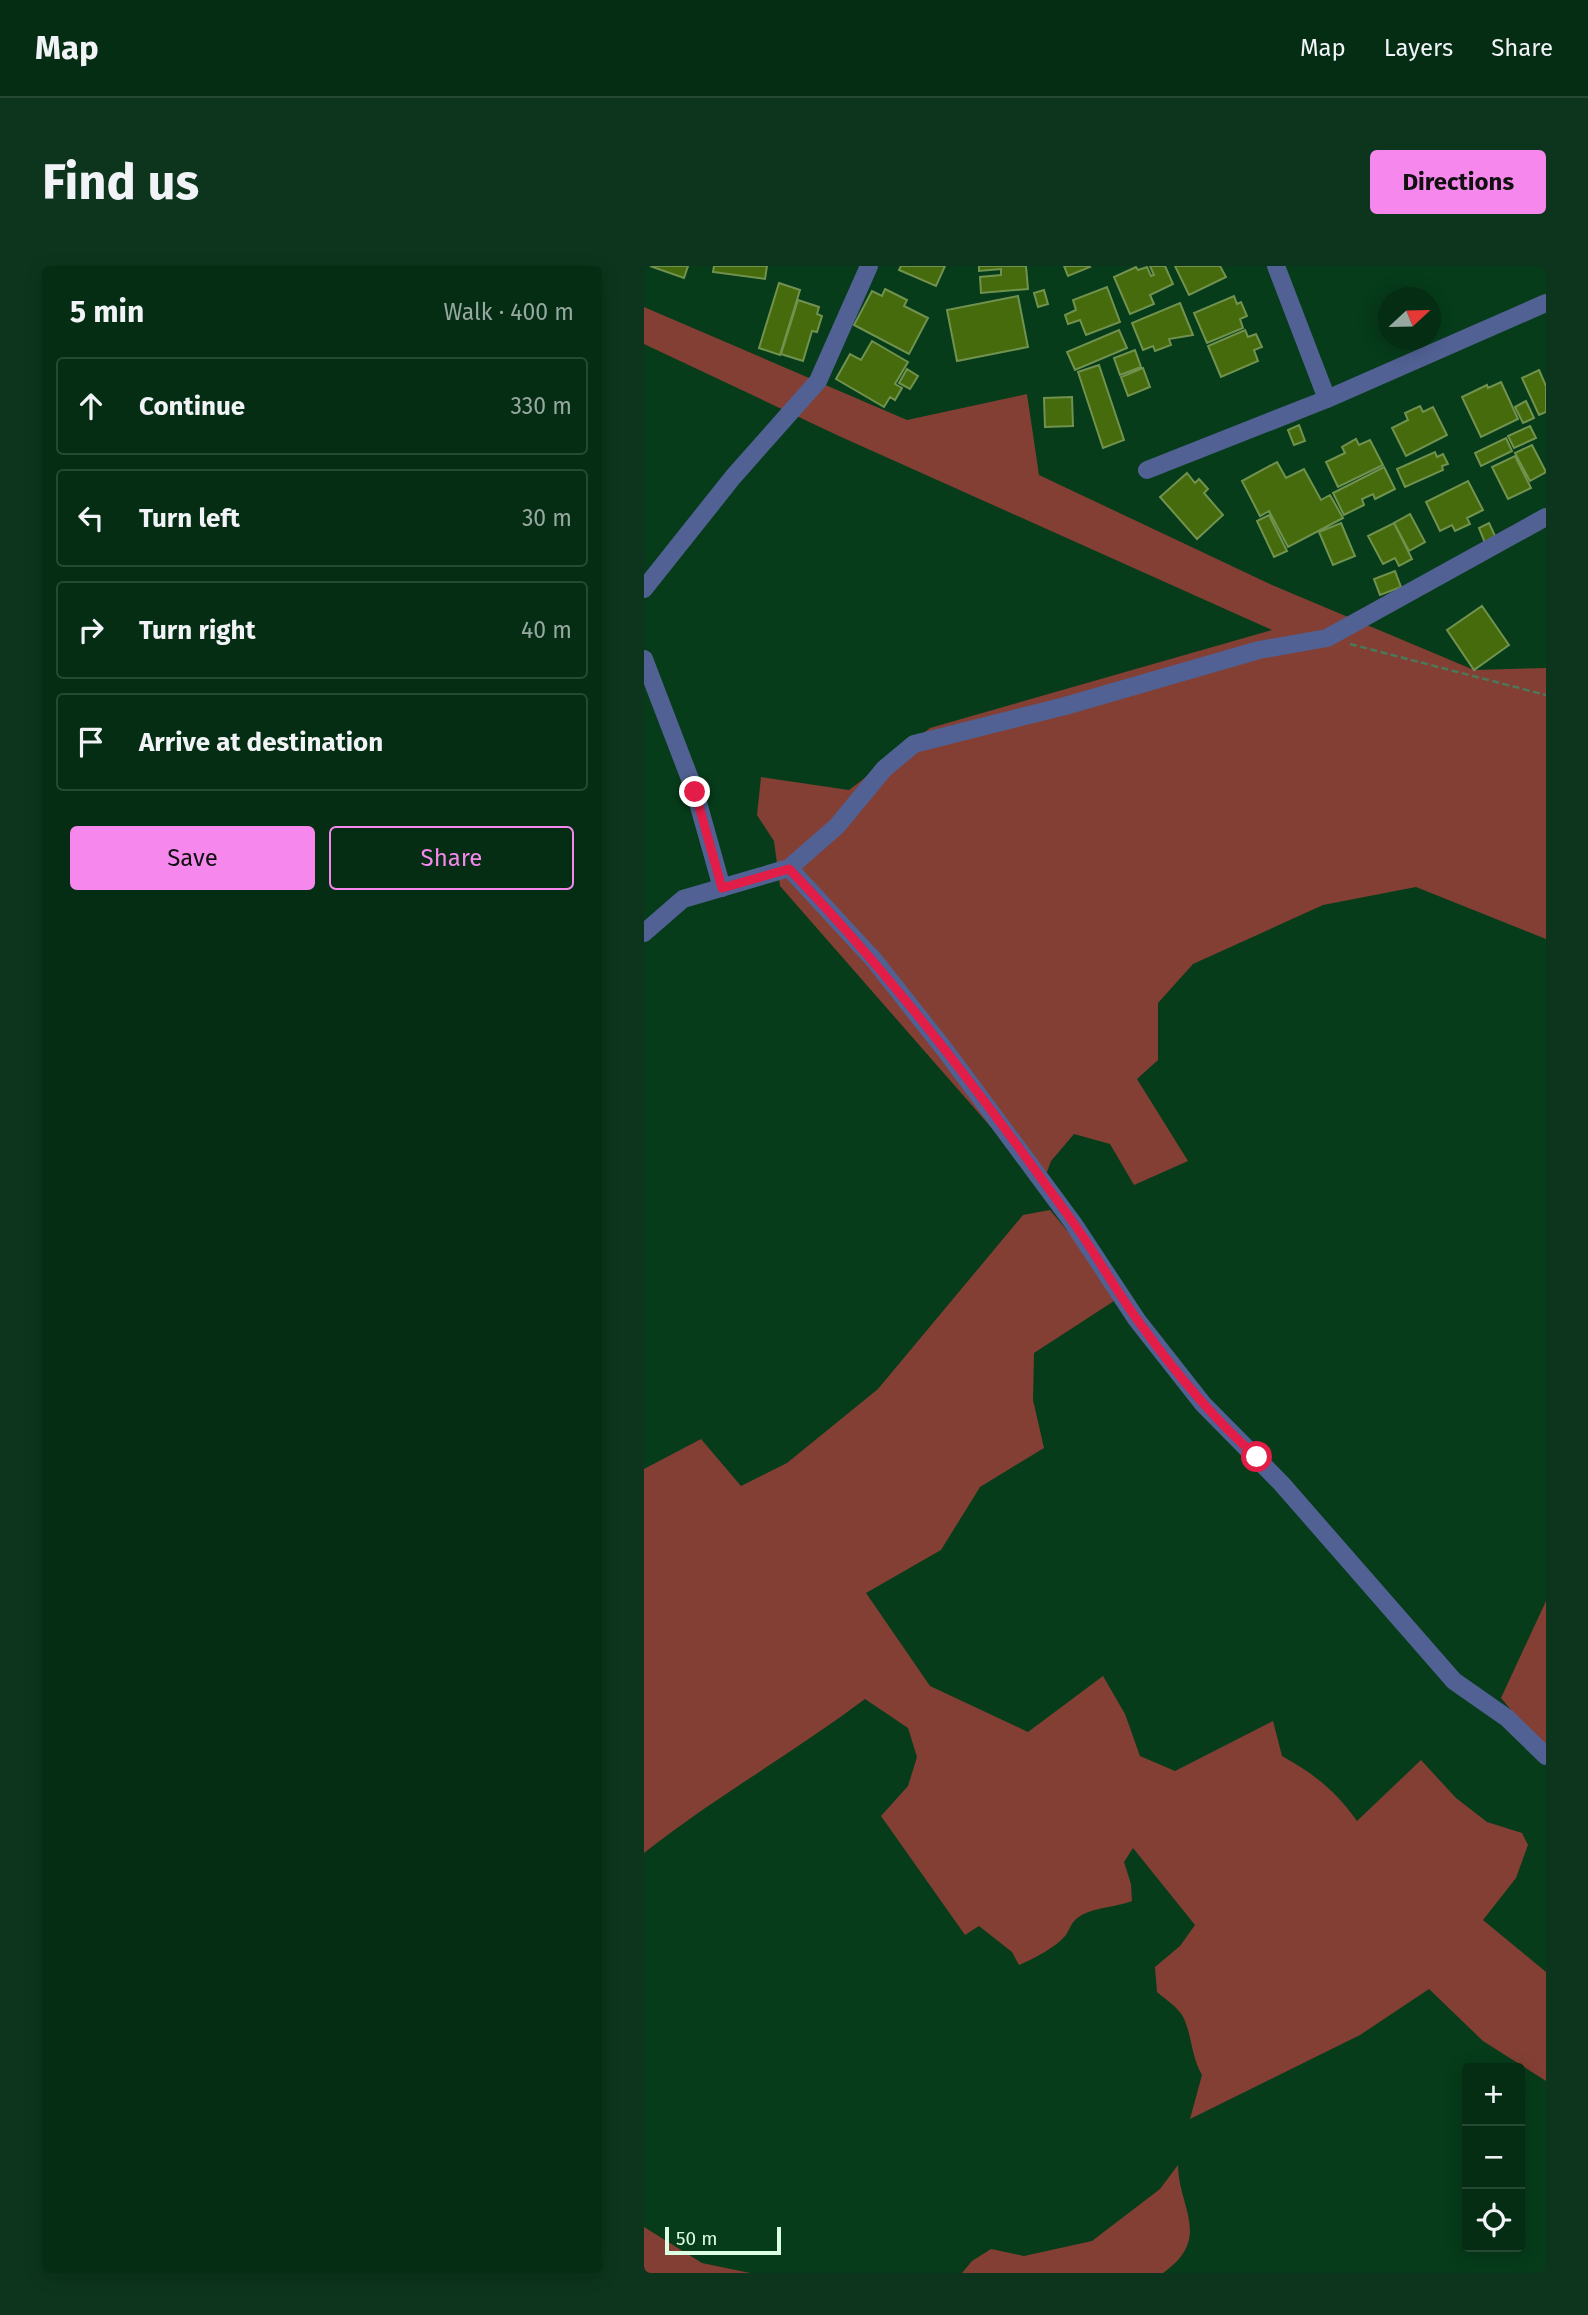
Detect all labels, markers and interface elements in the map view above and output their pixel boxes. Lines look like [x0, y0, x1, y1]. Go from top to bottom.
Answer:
text: Map [35, 28, 99, 68]
text: Map [1300, 34, 1346, 62]
text: Layers [1384, 34, 1453, 62]
text: Share [1491, 34, 1553, 62]
button: Directions [1370, 150, 1546, 214]
text: Find us [42, 153, 199, 212]
north arrow [1378, 287, 1441, 350]
text: 5 min [70, 294, 144, 330]
text: Walk · 400 m [443, 298, 574, 326]
icon: ahead [72, 387, 110, 425]
text: Continue [139, 391, 245, 422]
text: 330 m [510, 392, 572, 420]
icon: left [72, 499, 110, 537]
text: Turn left [139, 503, 240, 534]
text: 30 m [522, 504, 572, 532]
icon: right [72, 611, 110, 649]
text: Turn right [139, 615, 256, 646]
text: 40 m [521, 616, 572, 644]
icon: arrive [72, 723, 110, 761]
text: Arrive at destination [139, 727, 383, 758]
route end [679, 776, 710, 807]
button: Save [70, 826, 315, 890]
button: Share [329, 826, 574, 890]
route start [1241, 1441, 1272, 1472]
map controls [1462, 2063, 1525, 2252]
button: + [1462, 2063, 1525, 2126]
button: − [1462, 2126, 1525, 2189]
button: locate [1462, 2189, 1525, 2252]
scale bar [665, 2224, 780, 2256]
text: 50 m [676, 2227, 717, 2250]

